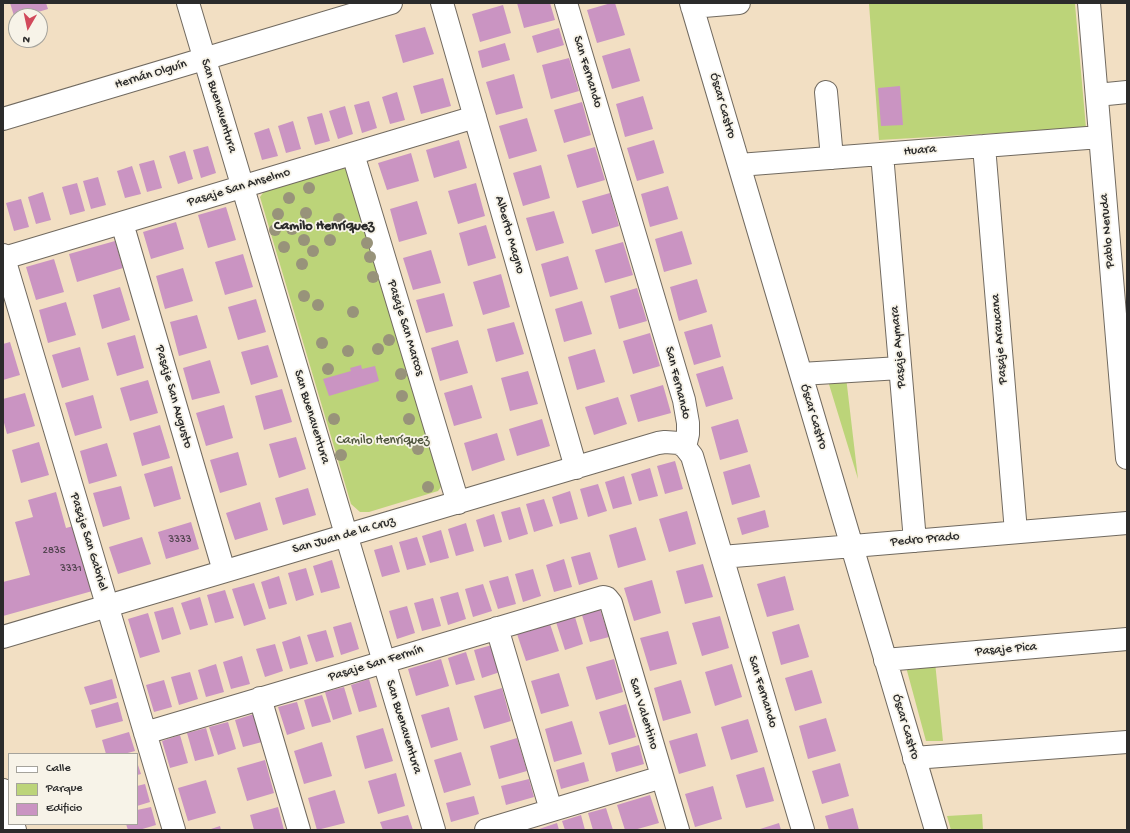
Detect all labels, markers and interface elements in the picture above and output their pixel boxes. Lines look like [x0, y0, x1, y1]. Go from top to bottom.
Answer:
north arrow [8, 8, 48, 48]
text: N [22, 32, 31, 45]
street label: San Fernando [569, 34, 605, 110]
street label: Hernán Olguín [113, 57, 189, 93]
street label: San Buenaventura [196, 57, 240, 155]
street label: Óscar Castro [705, 71, 739, 141]
street label: Huara [903, 142, 937, 160]
street label: Pasaje San Anselmo [186, 165, 292, 211]
street label: Pablo Neruda [1097, 193, 1119, 269]
street label: Alberto Magno [490, 194, 528, 276]
district label: Camilo Henríquez [274, 219, 374, 235]
street label: Pasaje San Marcos [383, 278, 427, 378]
street label: Pasaje Araucana [988, 293, 1012, 385]
street label: Pasaje Aymara [888, 305, 910, 389]
street label: Pasaje San Augusto [151, 344, 195, 450]
street label: San Fernando [660, 345, 694, 421]
street label: San Buenaventura [289, 368, 333, 466]
street label: Óscar Castro [796, 382, 830, 452]
park label: Camilo Henríquez [336, 433, 430, 449]
street label: Pasaje San Gabriel [66, 491, 110, 593]
street label: San Juan de la Cruz [291, 514, 397, 558]
street label: Pedro Prado [890, 529, 960, 551]
house number: 3333 [169, 533, 191, 547]
house number: 2835 [43, 544, 65, 558]
house number: 3331 [60, 562, 82, 576]
street label: Pasaje Pica [975, 640, 1037, 660]
street label: Pasaje San Fermín [327, 642, 425, 686]
street label: San Fernando [744, 654, 780, 730]
street label: San Valentino [625, 676, 661, 752]
street label: San Buenaventura [381, 678, 425, 776]
street label: Óscar Castro [888, 692, 922, 762]
legend [8, 753, 138, 825]
text: Calle [46, 762, 71, 776]
text: Parque [46, 782, 83, 796]
text: Edificio [46, 802, 82, 816]

